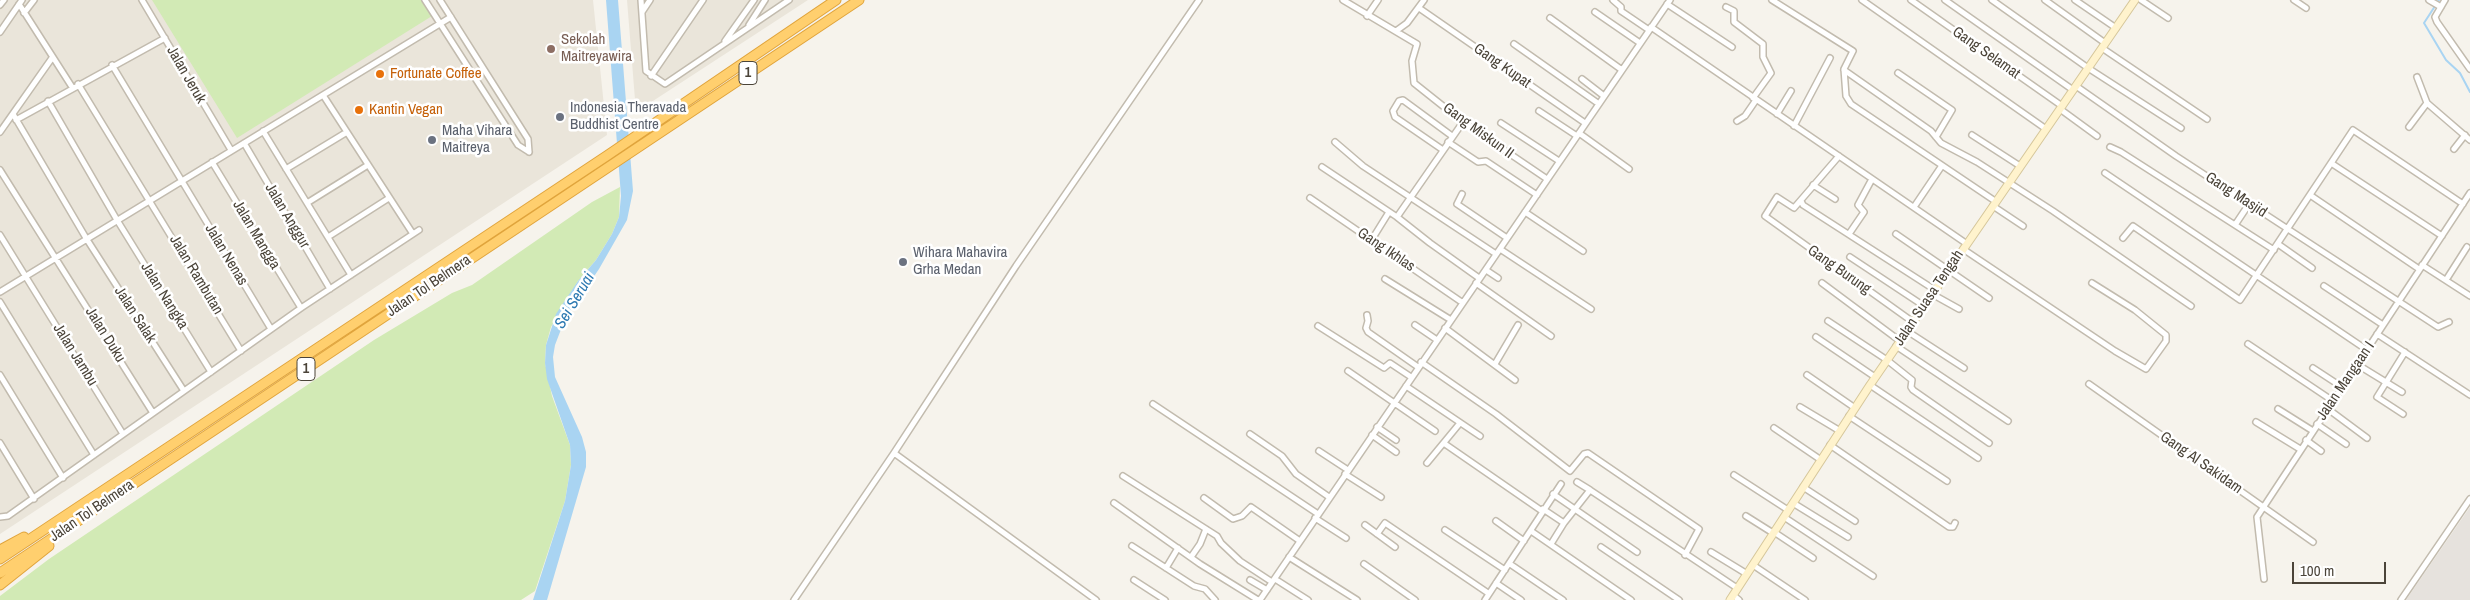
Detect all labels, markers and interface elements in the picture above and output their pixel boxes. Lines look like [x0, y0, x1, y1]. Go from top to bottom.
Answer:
street label: Gang Selamat [1949, 23, 2023, 83]
place label: Sekolah Maitreyawira [561, 31, 632, 66]
street label: Gang Kupat [1470, 40, 1534, 92]
street label: Jalan Jeruk [162, 43, 210, 107]
marker: Sekolah Maitreyawira [545, 43, 557, 55]
road number: 1 [739, 62, 757, 84]
place label: Fortunate Coffee [390, 65, 481, 83]
marker: Fortunate Coffee [374, 68, 386, 80]
place label: Indonesia Theravada Buddhist Centre [570, 99, 686, 134]
street label: Gang Miskun II [1439, 99, 1517, 163]
place label: Kantin Vegan [369, 101, 443, 119]
marker: Kantin Vegan [353, 104, 365, 116]
marker: Indonesia Theravada Buddhist Centre [554, 111, 566, 123]
place label: Maha Vihara Maitreya [442, 122, 512, 157]
marker: Maha Vihara Maitreya [426, 134, 438, 146]
street label: Gang Masjid [2202, 168, 2270, 222]
street label: Jalan Anggur [261, 180, 313, 252]
street label: Jalan Mangga [228, 197, 284, 273]
street label: Jalan Nenas [201, 221, 251, 289]
street label: Gang Ikhlas [1354, 224, 1418, 276]
street label: Jalan Rambutan [165, 232, 227, 318]
street label: Gang Burung [1804, 242, 1874, 298]
place label: Wihara Mahavira Grha Medan [913, 244, 1007, 279]
street label: Jalan Suasa Tengah [1890, 247, 1968, 349]
street label: Jalan Tol Belmera [383, 251, 475, 321]
marker: Wihara Mahavira Grha Medan [897, 256, 909, 268]
street label: Jalan Nangka [136, 259, 192, 333]
water label: Sei Seruai [551, 269, 599, 333]
street label: Jalan Salak [110, 283, 160, 347]
street label: Jalan Duku [81, 304, 129, 366]
street label: Jalan Jambu [49, 321, 101, 389]
street label: Jalan Mangaan I [2313, 338, 2379, 424]
road number: 1 [297, 358, 315, 380]
street label: Gang Al Sakidam [2156, 428, 2246, 498]
street label: Jalan Tol Belmera [46, 476, 138, 546]
scale bar [2295, 552, 2389, 584]
text: 100 m [2300, 560, 2334, 581]

